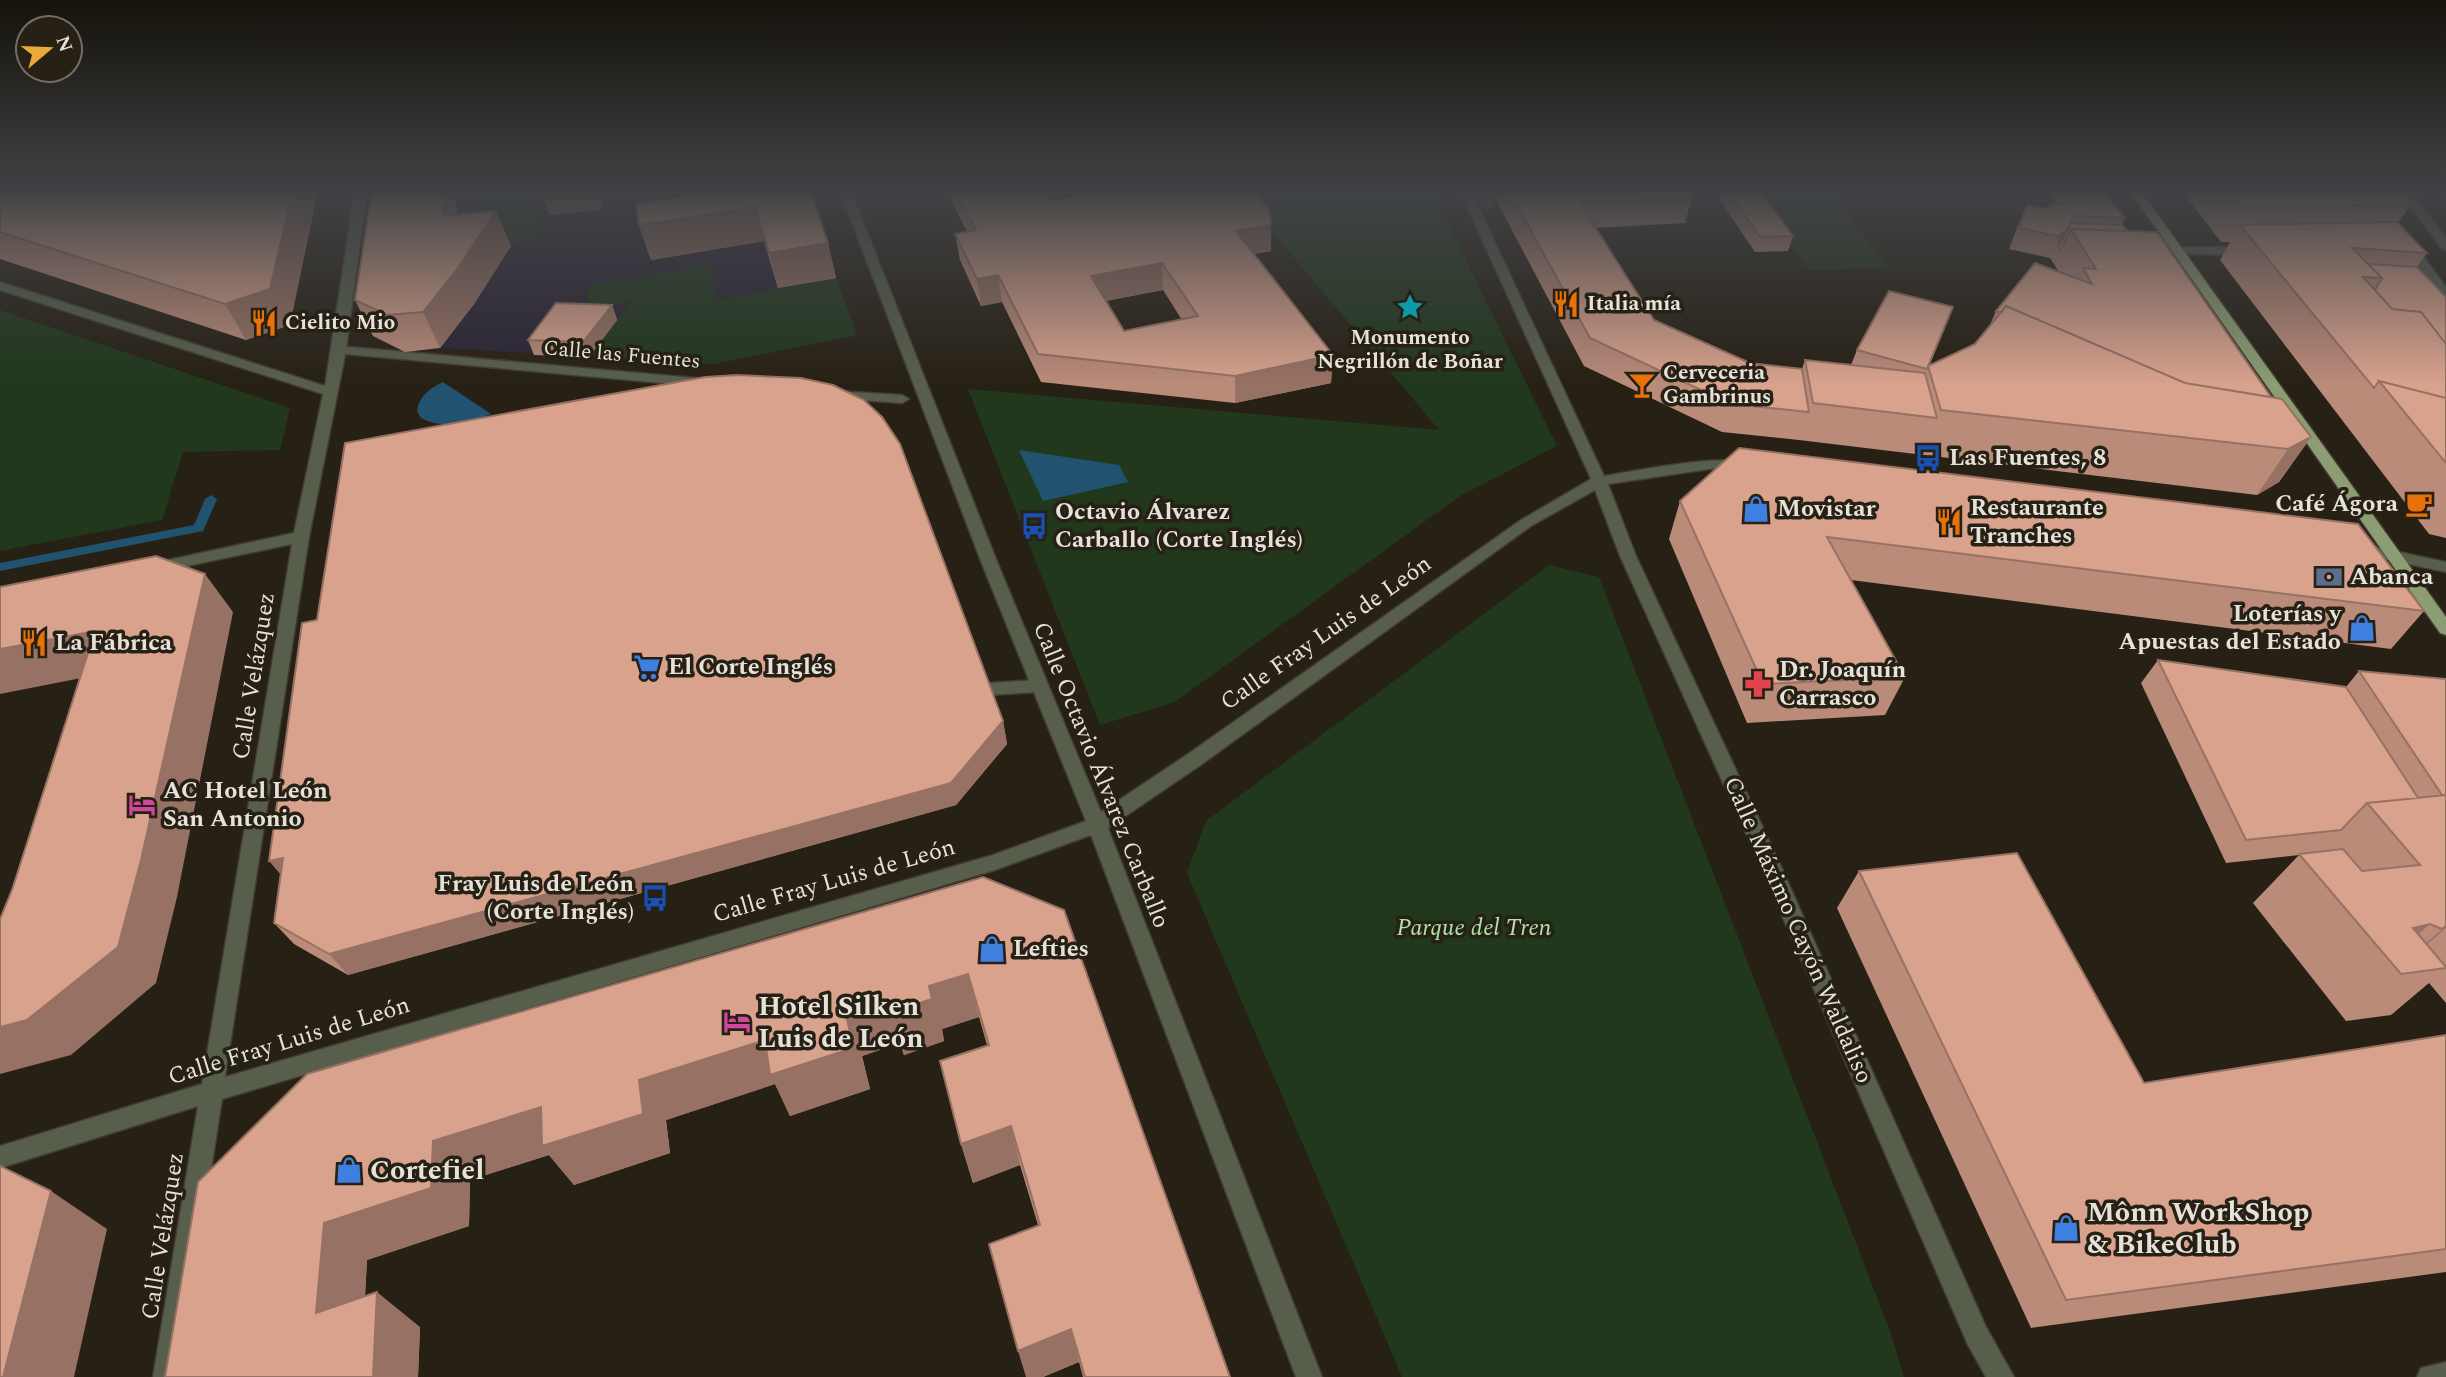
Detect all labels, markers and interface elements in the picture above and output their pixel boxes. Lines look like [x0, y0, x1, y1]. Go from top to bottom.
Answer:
north arrow [14, 14, 84, 84]
text: N [47, 32, 80, 56]
place label: Italia mía [1587, 288, 1681, 320]
restaurant icon: Italia mía [1551, 289, 1581, 319]
place icon: Monumento Negrillón de Boñar [1395, 292, 1425, 322]
place label: Cielito Mio [285, 307, 395, 339]
restaurant icon: Cielito Mio [249, 308, 279, 338]
place label: Monumento Negrillón de Boñar [1317, 322, 1503, 378]
street label: Calle las Fuentes [542, 332, 702, 378]
place label: Cerveceria Gambrinus [1663, 357, 1771, 413]
bar icon: Cerveceria Gambrinus [1627, 370, 1657, 400]
place label: Las Fuentes, 8 [1949, 440, 2107, 476]
bus stop icon: Las Fuentes, 8 [1913, 443, 1943, 473]
place label: Café Ágora [2275, 486, 2399, 522]
cafe icon: Café Ágora [2404, 489, 2434, 519]
place label: Restaurante Tranches [1970, 490, 2104, 554]
place label: Movistar [1777, 491, 1877, 527]
place label: Octavio Álvarez Carballo (Corte Inglés) [1055, 494, 1303, 558]
shop icon: Movistar [1741, 494, 1771, 524]
restaurant icon: Restaurante Tranches [1934, 507, 1964, 537]
bus stop icon: Octavio Álvarez Carballo (Corte Inglés) [1019, 511, 1049, 541]
street label: Calle Fray Luis de León [1213, 546, 1439, 720]
place label: Abanca [2350, 559, 2434, 595]
bank icon: Abanca [2314, 562, 2344, 592]
street label: Calle Velázquez [223, 590, 285, 762]
place label: Loterías y Apuestas del Estado [2119, 596, 2343, 660]
shop icon: Loterías y Apuestas del Estado [2347, 613, 2377, 643]
street label: Calle Octavio Álvarez Carballo [1023, 616, 1179, 934]
place label: La Fábrica [55, 625, 173, 661]
restaurant icon: La Fábrica [19, 628, 49, 658]
place label: El Corte Inglés [668, 649, 833, 685]
supermarket icon: El Corte Inglés [632, 652, 662, 682]
place label: Dr. Joaquín Carrasco [1779, 652, 1906, 716]
pharmacy icon: Dr. Joaquín Carrasco [1743, 669, 1773, 699]
street label: Calle Máximo Cayón Waldaliso [1714, 771, 1882, 1089]
place label: AC Hotel León San Antonio [163, 773, 328, 837]
hotel icon: AC Hotel León San Antonio [127, 790, 157, 820]
street label: Calle Fray Luis de León [708, 829, 960, 933]
place label: Fray Luis de León (Corte Inglés) [437, 866, 634, 930]
bus stop icon: Fray Luis de León (Corte Inglés) [640, 883, 670, 913]
park label: Parque del Tren [1396, 910, 1552, 946]
place label: Lefties [1013, 931, 1089, 967]
shop icon: Lefties [977, 934, 1007, 964]
place label: Hotel Silken Luis de León [758, 985, 923, 1060]
street label: Calle Fray Luis de León [164, 987, 414, 1095]
hotel icon: Hotel Silken Luis de León [722, 1007, 752, 1037]
place label: Cortefiel [370, 1149, 484, 1192]
street label: Calle Velázquez [132, 1150, 194, 1322]
shop icon: Cortefiel [334, 1155, 364, 1185]
place label: Mônn WorkShop & BikeClub [2087, 1191, 2309, 1266]
shop icon: Mônn WorkShop & BikeClub [2051, 1213, 2081, 1243]

